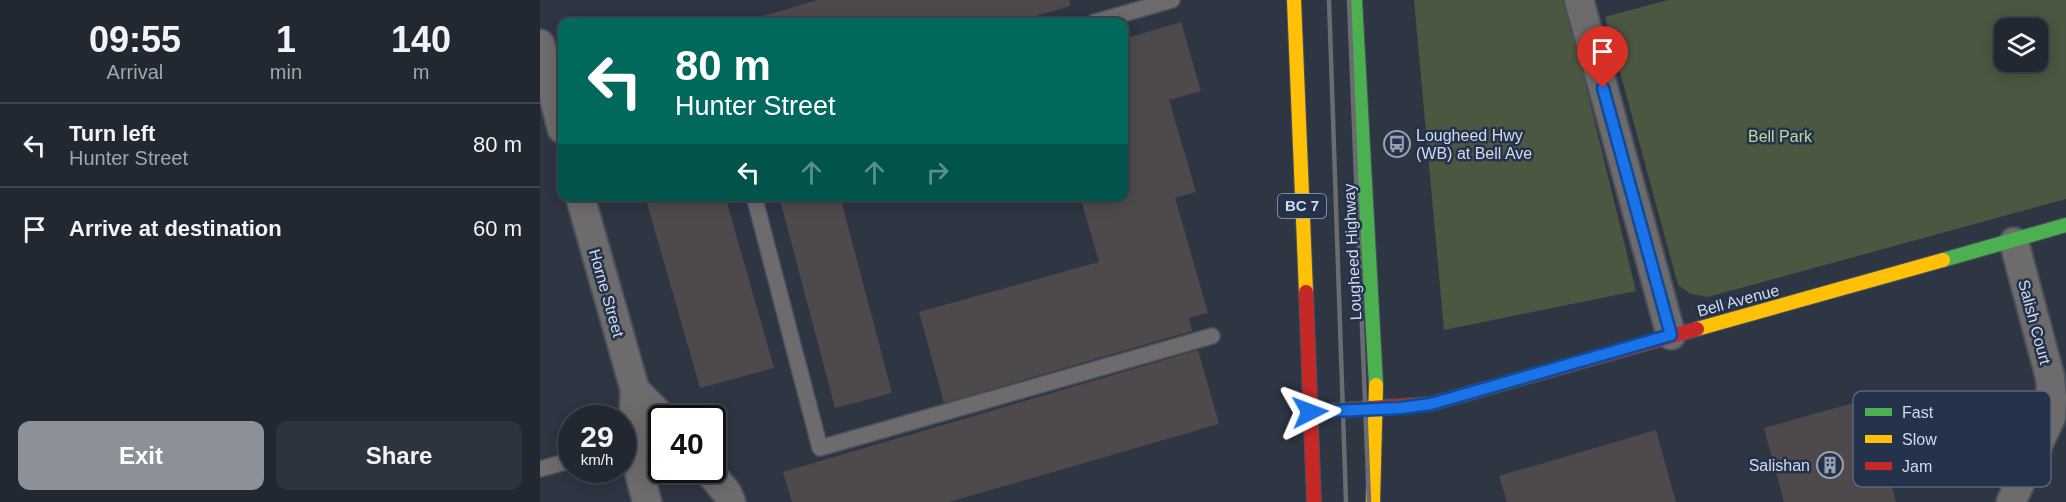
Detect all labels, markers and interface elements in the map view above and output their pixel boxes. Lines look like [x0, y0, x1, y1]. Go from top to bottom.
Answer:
map controls [1994, 18, 2048, 72]
button: layers [1994, 18, 2048, 72]
text: 09:55 [89, 19, 181, 60]
text: 1 [276, 19, 296, 60]
text: 140 [391, 19, 451, 60]
pin [1577, 26, 1628, 88]
icon: arrive [1586, 35, 1619, 68]
icon: left [576, 42, 654, 120]
text: 80 m [675, 42, 771, 89]
text: Arrival [107, 61, 163, 83]
text: min [270, 61, 302, 83]
text: m [413, 61, 429, 83]
text: Hunter Street [675, 91, 836, 121]
text: Turn left [69, 121, 155, 146]
place label: Lougheed Hwy (WB) at Bell Ave [1416, 127, 1532, 162]
park label: Bell Park [1748, 128, 1813, 145]
icon: left [18, 129, 51, 162]
bus stop icon: Lougheed Hwy (WB) at Bell Ave [1382, 129, 1412, 159]
text: 80 m [473, 132, 522, 157]
text: Hunter Street [69, 147, 188, 169]
icon: left [732, 156, 765, 189]
icon: ahead [795, 156, 828, 189]
icon: ahead [858, 156, 891, 189]
icon: right [921, 156, 954, 189]
street label: Lougheed Highway [1340, 183, 1365, 321]
road number: BC 7 [1278, 194, 1326, 218]
icon: arrive [18, 213, 51, 246]
text: Arrive at destination [69, 216, 282, 241]
text: 60 m [473, 216, 522, 241]
street label: Horne Street [586, 247, 627, 340]
street label: Salish Court [2015, 278, 2054, 367]
street label: Bell Avenue [1695, 281, 1781, 320]
position arrow [1278, 380, 1342, 444]
legend [1853, 391, 2051, 487]
text: Fast [1902, 404, 1934, 421]
speed limit sign: 40 [648, 405, 726, 483]
text: 29 [580, 420, 614, 453]
button: Exit [18, 421, 264, 490]
button: Share [276, 421, 522, 490]
text: Slow [1902, 431, 1937, 448]
building icon: Salishan [1815, 450, 1845, 480]
text: km/h [581, 451, 613, 468]
place label: Salishan [1749, 457, 1810, 474]
text: Jam [1902, 458, 1932, 475]

